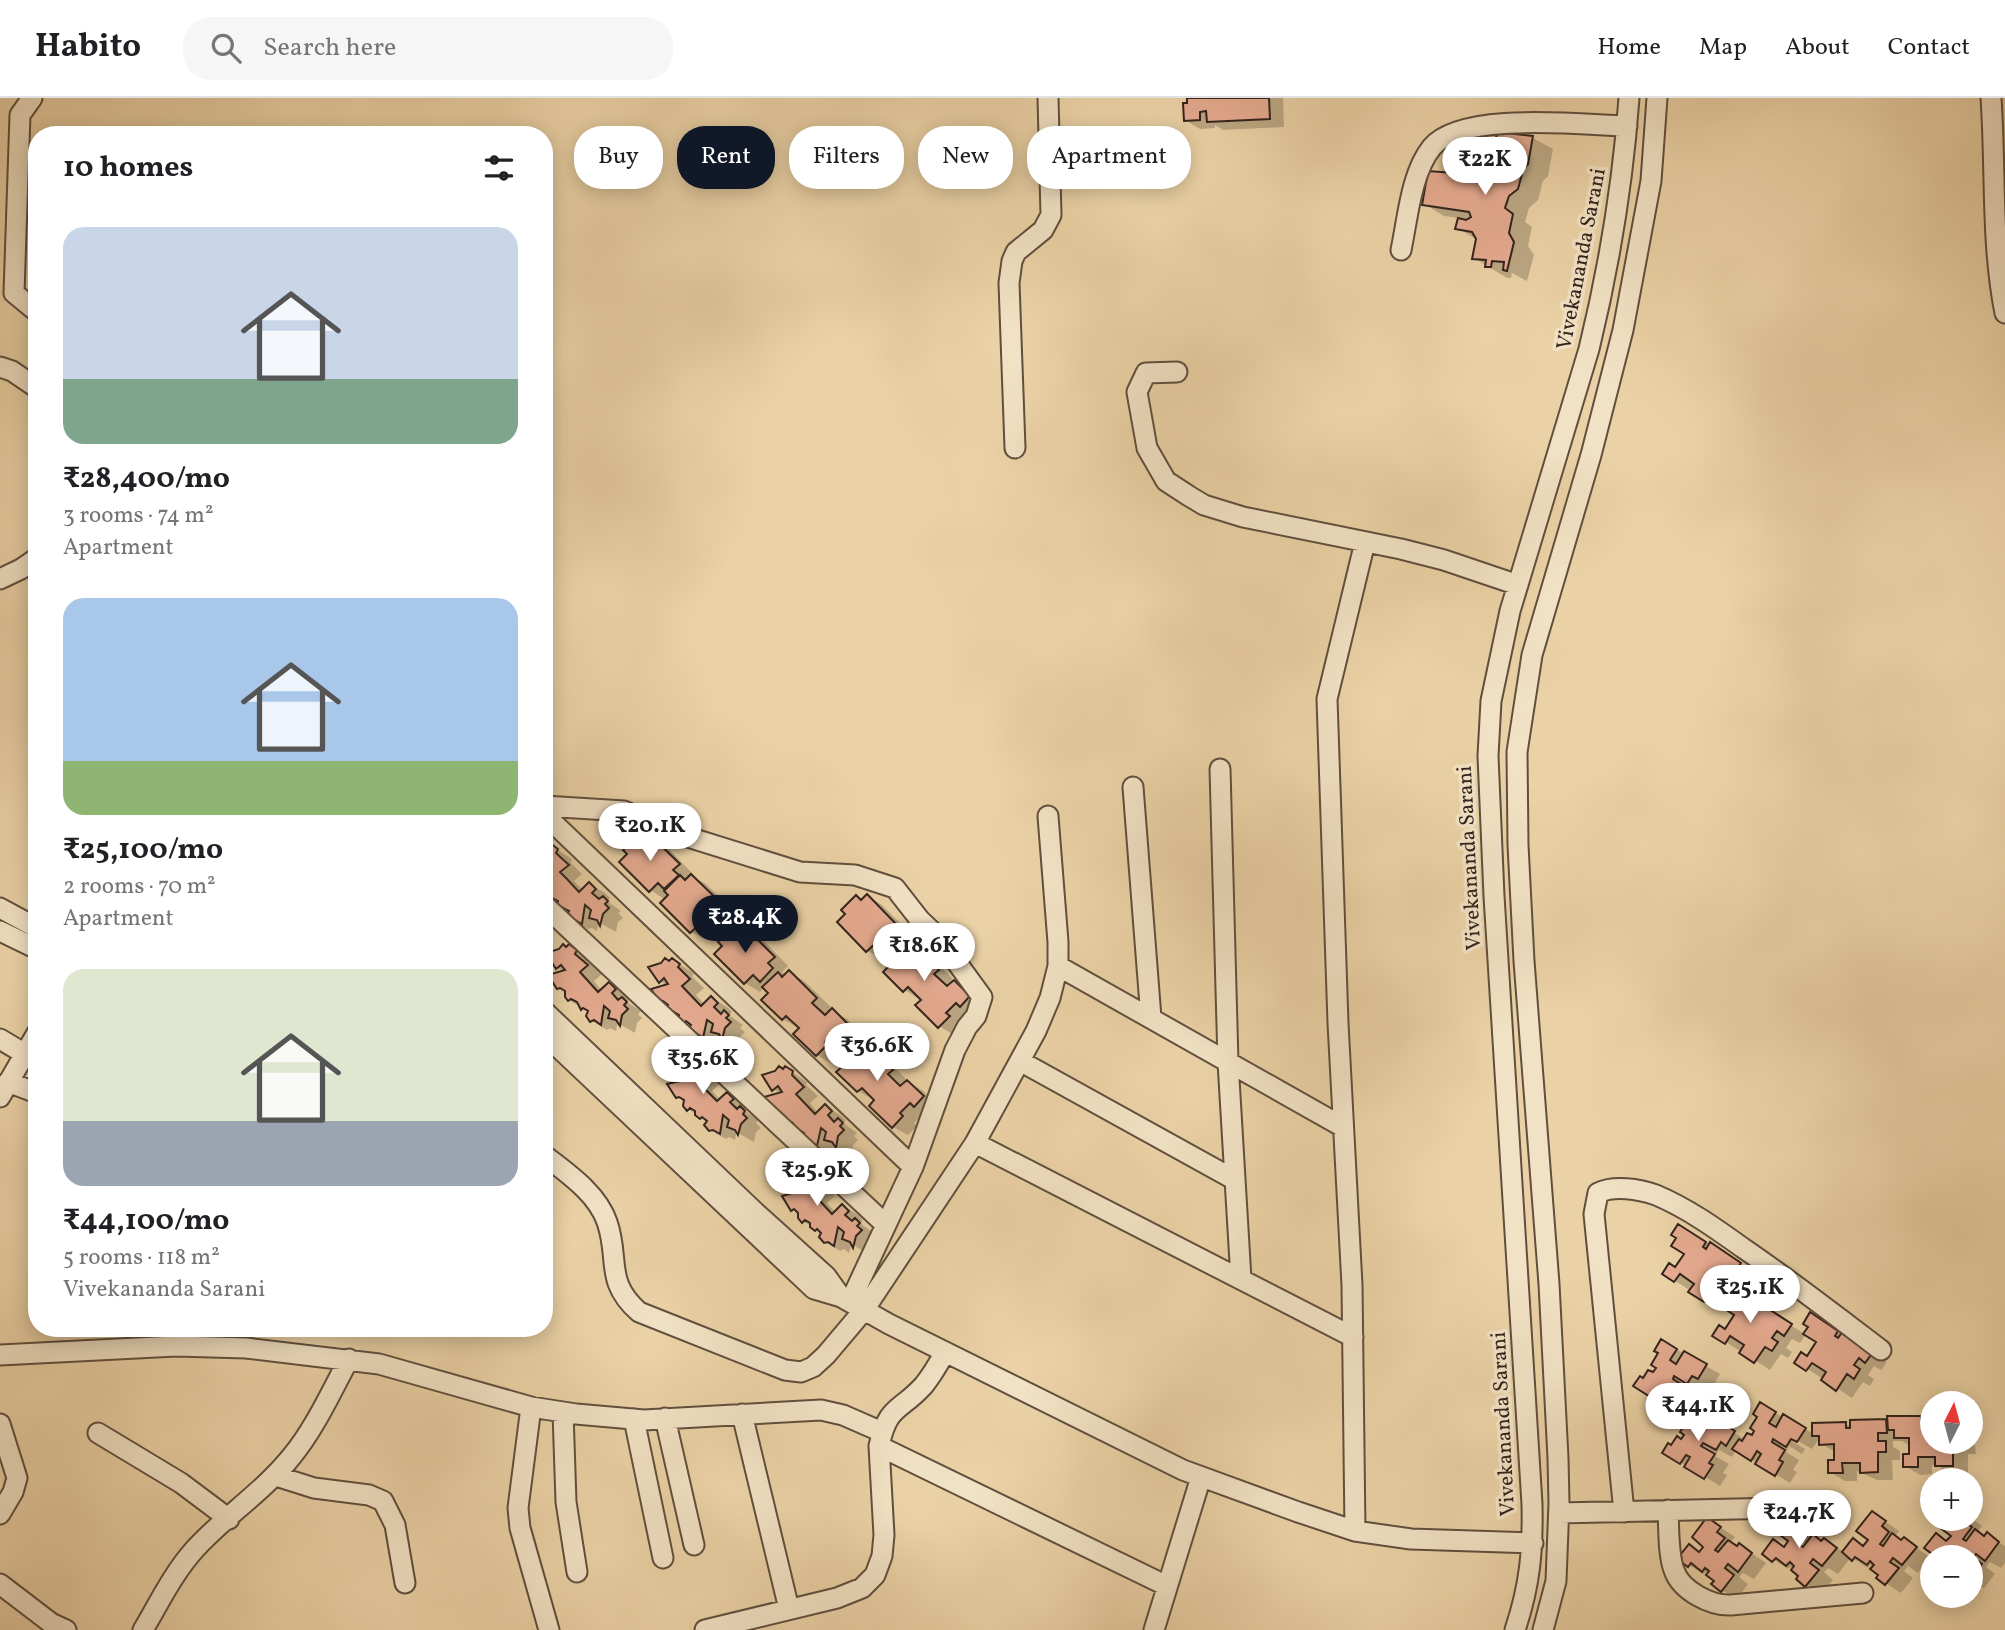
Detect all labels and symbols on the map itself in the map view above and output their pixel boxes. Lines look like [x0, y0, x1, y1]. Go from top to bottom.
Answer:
pin: ₹22K [1444, 138, 1526, 197]
street label: Vivekananda Sarani [1550, 166, 1614, 352]
street label: Vivekananda Sarani [1451, 765, 1489, 951]
pin: ₹20.1K [593, 804, 707, 863]
pin: ₹28.4K [688, 896, 802, 955]
pin: ₹18.6K [867, 924, 981, 983]
pin: ₹36.6K [820, 1024, 934, 1083]
pin: ₹35.6K [646, 1037, 760, 1096]
pin: ₹25.9K [760, 1148, 874, 1208]
pin: ₹25.1K [1693, 1266, 1807, 1325]
street label: Vivekananda Sarani [1485, 1331, 1523, 1517]
pin: ₹44.1K [1641, 1384, 1755, 1443]
north arrow [1920, 1391, 1983, 1454]
pin: ₹24.7K [1742, 1490, 1856, 1550]

